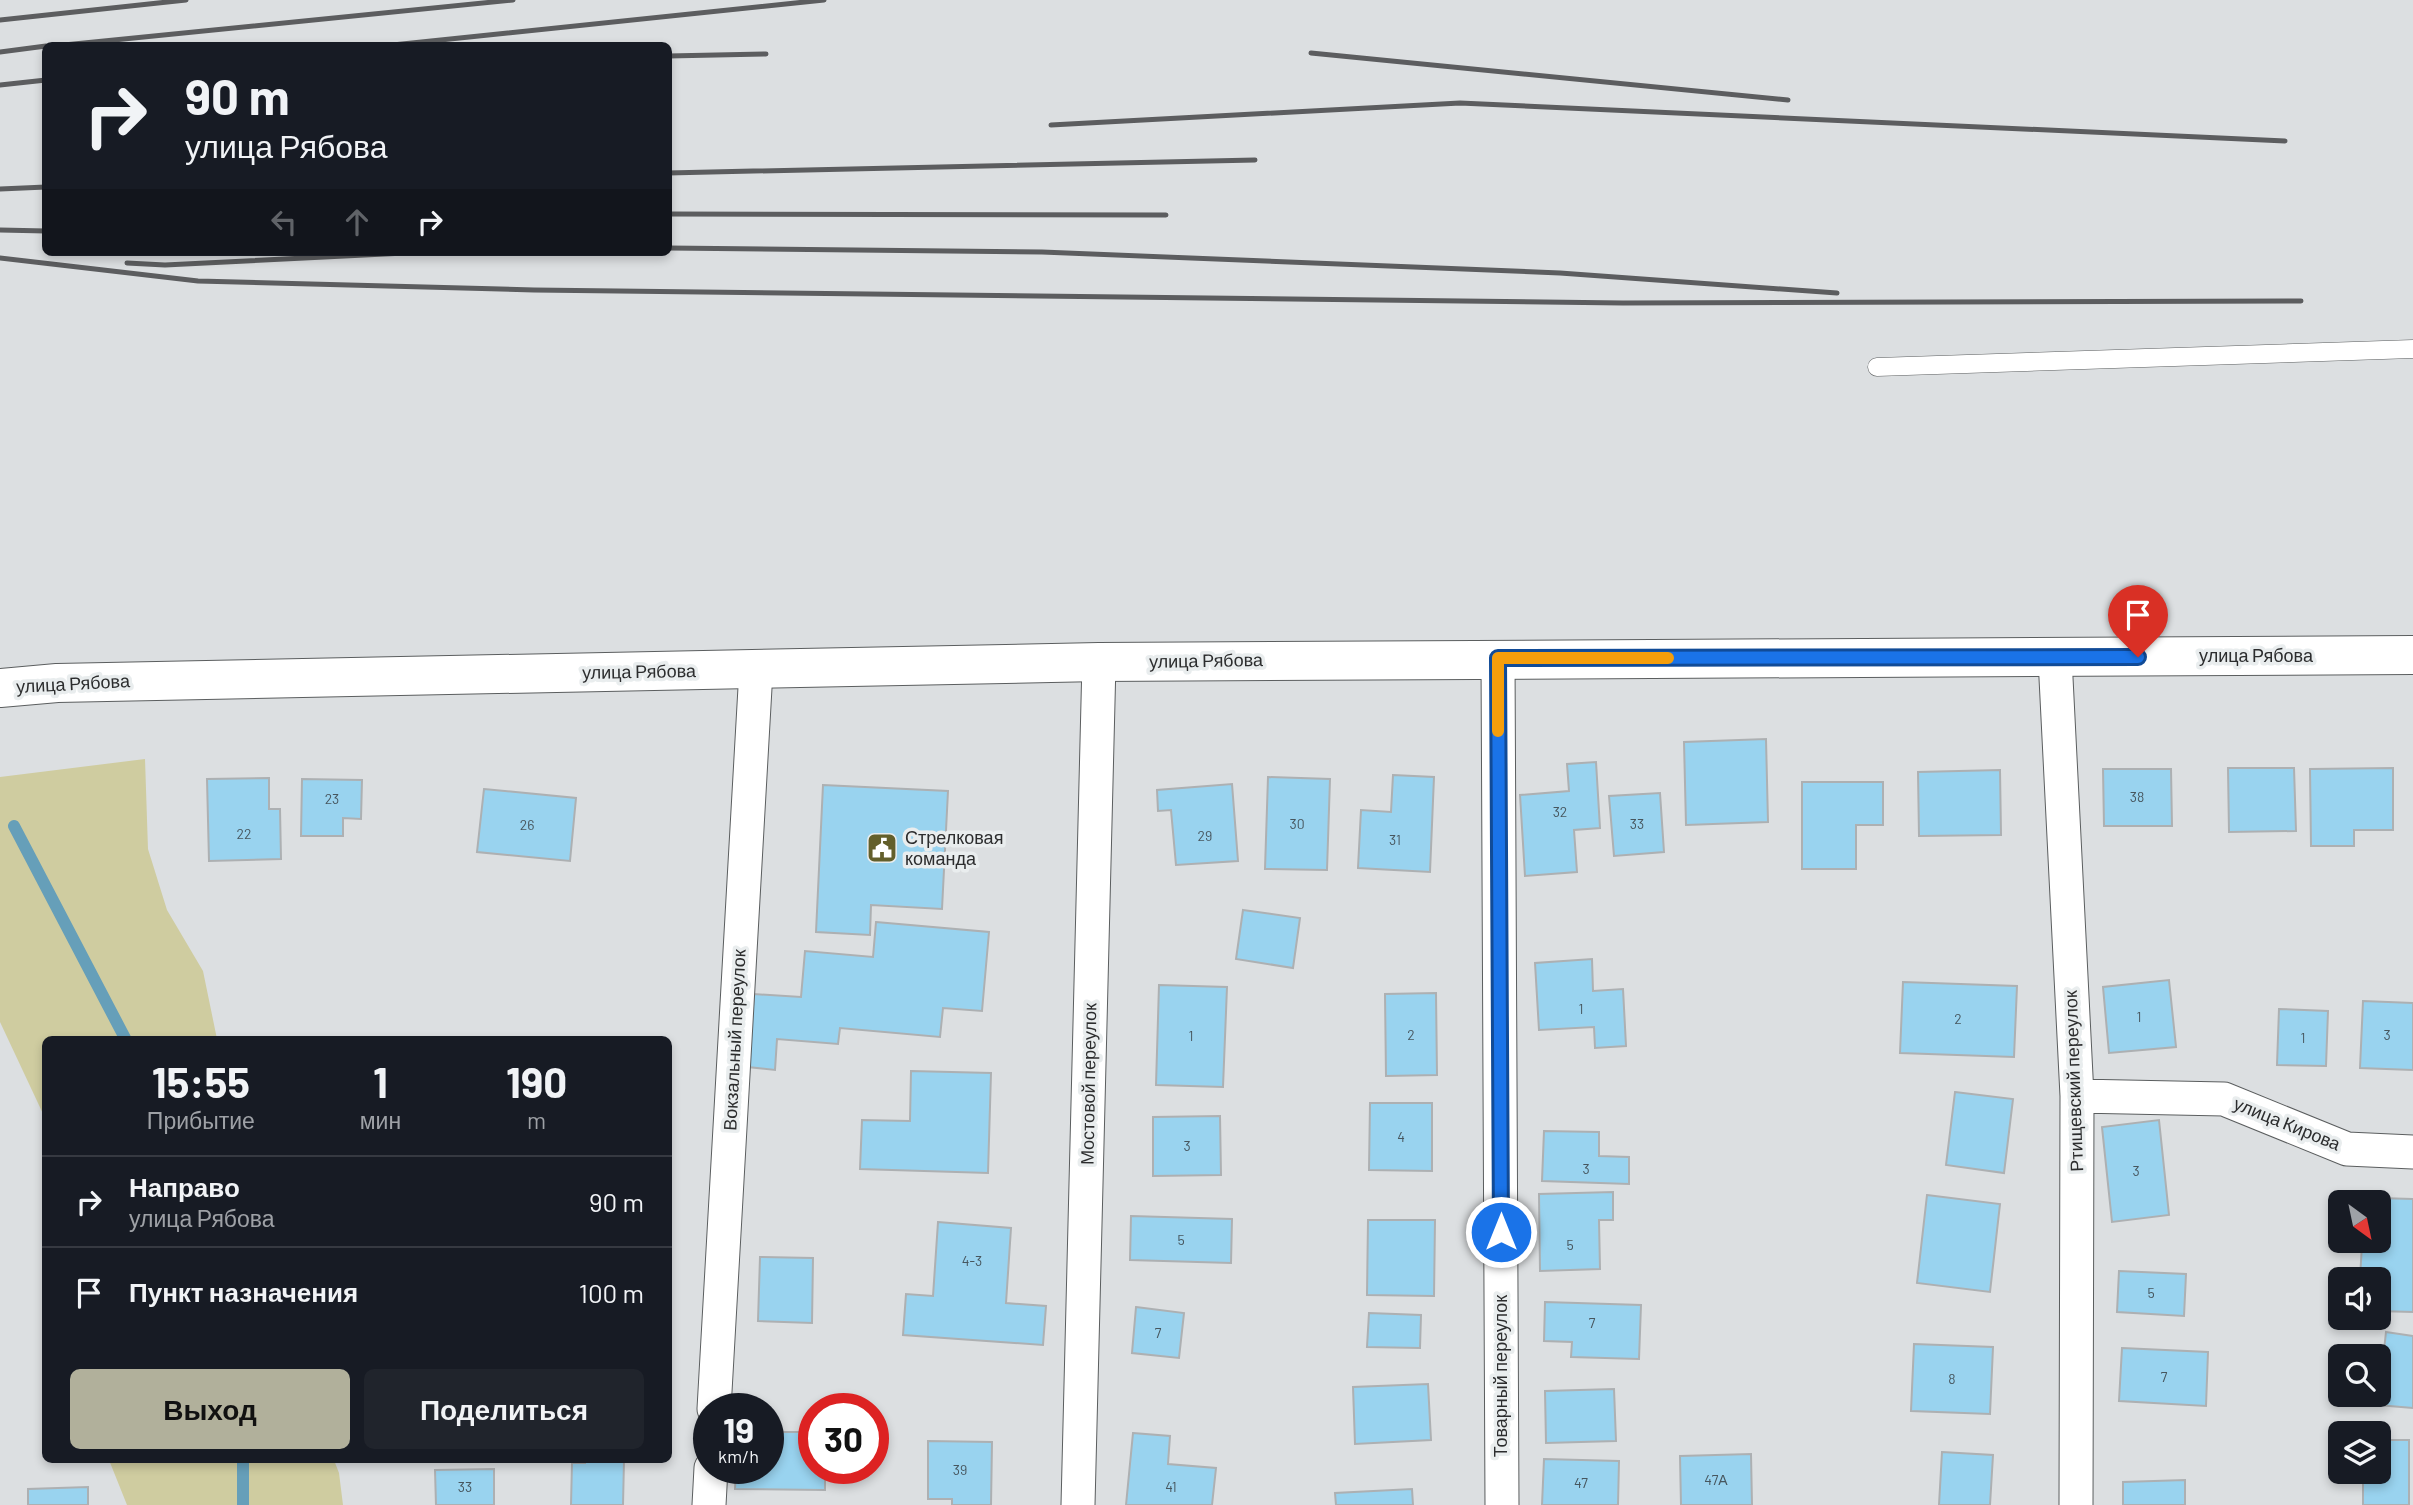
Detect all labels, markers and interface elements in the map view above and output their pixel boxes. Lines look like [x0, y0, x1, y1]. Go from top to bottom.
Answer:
text: 90 m [185, 66, 290, 125]
icon: right [70, 70, 161, 161]
text: улица Рябова [185, 126, 388, 164]
icon: left [265, 203, 303, 241]
icon: ahead [338, 203, 376, 241]
icon: right [411, 203, 449, 241]
pin [2108, 585, 2168, 657]
icon: arrive [2119, 596, 2157, 634]
street label: улица Рябова [2199, 644, 2314, 666]
street label: улица Рябова [1149, 648, 1264, 672]
street label: улица Рябова [582, 659, 697, 683]
street label: улица Рябова [15, 669, 131, 697]
house number: 38 [2130, 788, 2144, 805]
house number: 23 [325, 790, 339, 807]
house number: 32 [1553, 803, 1567, 820]
house number: 30 [1289, 815, 1305, 832]
house number: 33 [1630, 815, 1644, 832]
house number: 26 [520, 816, 534, 833]
house number: 22 [236, 825, 252, 842]
place label: Стрелковая команда [905, 826, 1003, 869]
house number: 29 [1198, 827, 1212, 844]
public building icon: Стрелковая команда [865, 831, 899, 865]
house number: 31 [1389, 831, 1401, 848]
street label: Вокзальный переулок [718, 949, 750, 1131]
street label: Ртищевский переулок [2059, 990, 2087, 1172]
house number: 1 [1579, 1000, 1583, 1017]
street label: Мостовой переулок [1076, 1003, 1100, 1165]
house number: 1 [2137, 1008, 2141, 1025]
house number: 2 [1954, 1010, 1962, 1027]
house number: 2 [1407, 1026, 1415, 1043]
house number: 3 [2383, 1026, 2391, 1043]
house number: 1 [1189, 1027, 1193, 1044]
house number: 1 [2301, 1029, 2305, 1046]
text: 15:55 [152, 1056, 250, 1106]
text: 1 [373, 1056, 388, 1106]
text: 190 [506, 1056, 567, 1106]
street label: улица Кирова [2231, 1092, 2345, 1155]
text: Прибытие [147, 1106, 255, 1134]
text: мин [360, 1106, 401, 1134]
text: m [527, 1106, 546, 1134]
house number: 4 [1397, 1128, 1405, 1145]
house number: 3 [1183, 1137, 1191, 1154]
house number: 3 [1582, 1160, 1590, 1177]
house number: 3 [2132, 1162, 2140, 1179]
text: Направо [129, 1171, 240, 1202]
icon: right [70, 1183, 108, 1221]
text: 90 m [589, 1186, 644, 1217]
north arrow [2328, 1190, 2390, 1253]
map controls [2328, 1190, 2391, 1484]
position arrow [1464, 1195, 1538, 1269]
text: улица Рябова [129, 1204, 275, 1232]
house number: 5 [1177, 1231, 1185, 1248]
house number: 5 [1566, 1236, 1574, 1253]
house number: 4-3 [962, 1252, 982, 1269]
button: sound [2328, 1267, 2391, 1330]
icon: arrive [70, 1274, 108, 1312]
text: Пункт назначения [129, 1276, 358, 1307]
text: 100 m [579, 1277, 644, 1308]
house number: 5 [2147, 1284, 2155, 1301]
street label: Товарный переулок [1489, 1295, 1511, 1457]
house number: 7 [1589, 1314, 1596, 1331]
house number: 7 [1155, 1324, 1162, 1341]
button: search [2328, 1344, 2391, 1407]
house number: 7 [2161, 1368, 2168, 1385]
button: Выход [70, 1369, 350, 1449]
button: Поделиться [364, 1369, 644, 1449]
house number: 8 [1948, 1370, 1956, 1387]
speed limit sign: 30 [798, 1393, 889, 1484]
text: 19 [723, 1408, 754, 1450]
button: layers [2328, 1421, 2391, 1484]
text: km/h [718, 1445, 759, 1467]
house number: 39 [953, 1461, 967, 1478]
house number: 47А [1704, 1471, 1728, 1488]
house number: 47 [1574, 1474, 1588, 1491]
house number: 33 [458, 1478, 472, 1495]
house number: 41 [1165, 1478, 1177, 1495]

